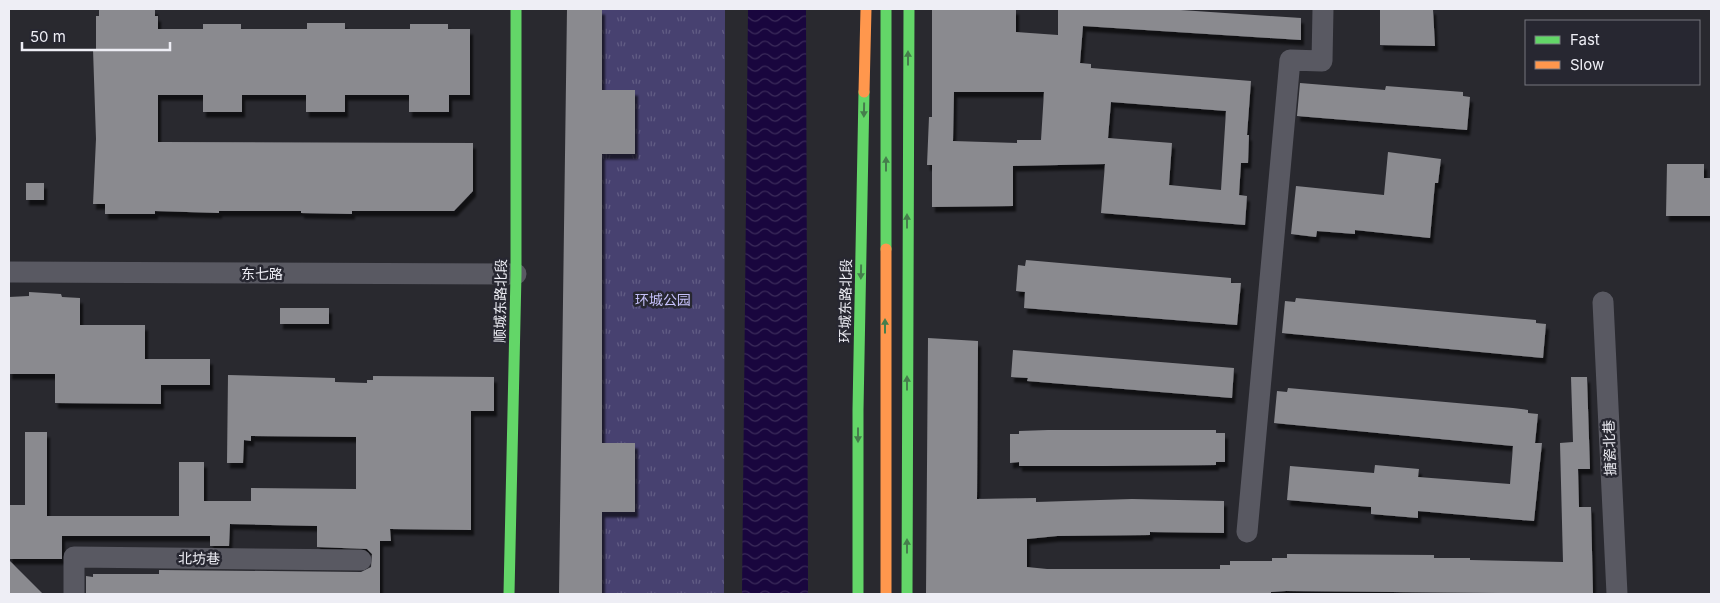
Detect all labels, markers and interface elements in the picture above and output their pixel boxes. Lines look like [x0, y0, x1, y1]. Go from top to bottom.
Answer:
scale bar [22, 20, 170, 52]
legend [1525, 20, 1700, 85]
text: 50 m [30, 27, 66, 46]
text: Fast [1570, 30, 1600, 49]
one-way arrow [904, 50, 912, 66]
text: Slow [1570, 55, 1604, 74]
one-way arrow [860, 102, 868, 118]
one-way arrow [882, 155, 890, 171]
one-way arrow [903, 212, 911, 228]
street label: 顺城东路北段 [491, 259, 509, 343]
street label: 环城东路北段 [836, 259, 854, 343]
street label: 东七路 [241, 265, 283, 282]
one-way arrow [856, 265, 864, 281]
park label: 环城公园 [635, 291, 691, 308]
one-way arrow [881, 318, 889, 334]
one-way arrow [903, 375, 911, 391]
street label: 搪瓷北巷 [1600, 420, 1618, 476]
one-way arrow [854, 427, 862, 443]
one-way arrow [903, 537, 911, 553]
street label: 北坊巷 [178, 549, 220, 567]

